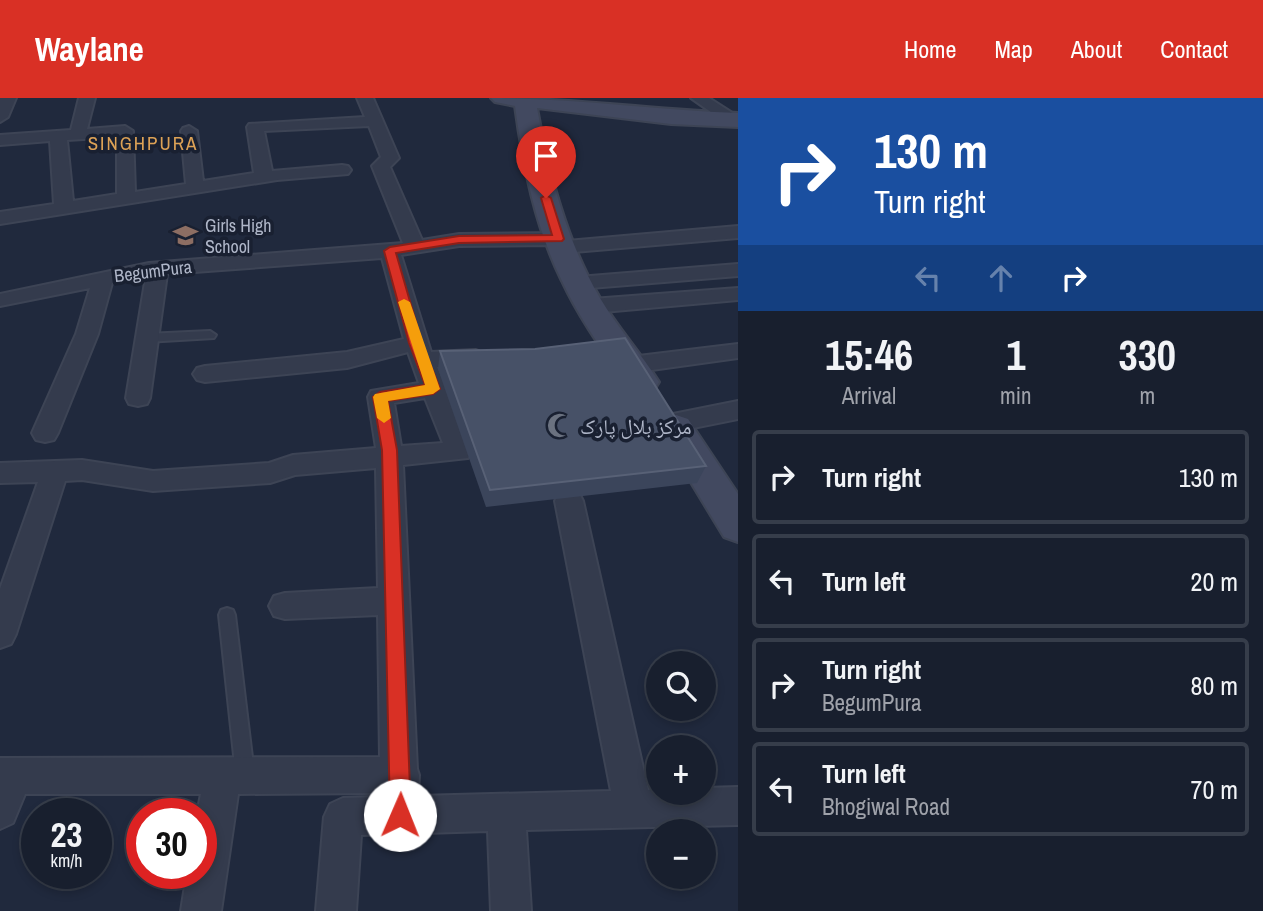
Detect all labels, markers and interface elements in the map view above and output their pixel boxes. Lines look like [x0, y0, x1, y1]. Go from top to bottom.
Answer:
text: Waylane [35, 27, 144, 71]
text: Home [904, 33, 956, 65]
text: Map [994, 33, 1033, 65]
text: About [1071, 33, 1122, 65]
text: Contact [1160, 33, 1228, 65]
text: 130 m [874, 117, 988, 183]
pin [516, 126, 576, 198]
icon: right [759, 126, 850, 217]
district label: SINGHPURA [88, 130, 198, 156]
icon: arrive [527, 137, 565, 175]
text: Turn right [874, 180, 986, 223]
place label: Girls High School [205, 213, 271, 259]
school or university icon: Girls High School [171, 221, 199, 249]
street label: BegumPura [113, 254, 193, 288]
icon: left [909, 259, 947, 297]
icon: ahead [982, 259, 1020, 297]
icon: right [1055, 259, 1093, 297]
text: 15:46 [825, 327, 913, 383]
text: 1 [1006, 327, 1025, 383]
text: 330 [1119, 327, 1176, 383]
text: Arrival [842, 380, 896, 411]
text: min [1000, 380, 1032, 411]
text: m [1139, 380, 1155, 411]
mosque icon: مرکز بلال پارک [546, 412, 574, 440]
place label: مرکز بلال پارک [580, 412, 692, 441]
icon: right [763, 458, 801, 496]
text: Turn right [822, 460, 921, 495]
text: 130 m [1179, 460, 1238, 495]
icon: left [763, 562, 801, 600]
text: Turn left [822, 564, 906, 599]
text: 20 m [1191, 564, 1238, 599]
map controls [646, 651, 716, 889]
button: search [646, 651, 716, 721]
text: Turn right [822, 652, 921, 687]
icon: right [763, 666, 801, 704]
text: 80 m [1191, 668, 1238, 703]
text: BegumPura [822, 687, 922, 718]
button: + [646, 735, 716, 805]
text: Turn left [822, 756, 906, 791]
icon: left [763, 770, 801, 808]
text: 70 m [1191, 772, 1238, 807]
position arrow [363, 778, 437, 852]
text: Bhogiwal Road [822, 791, 950, 822]
speed limit sign: 30 [126, 798, 217, 889]
text: 23 [51, 811, 82, 858]
button: − [646, 819, 716, 889]
text: km/h [51, 848, 83, 873]

